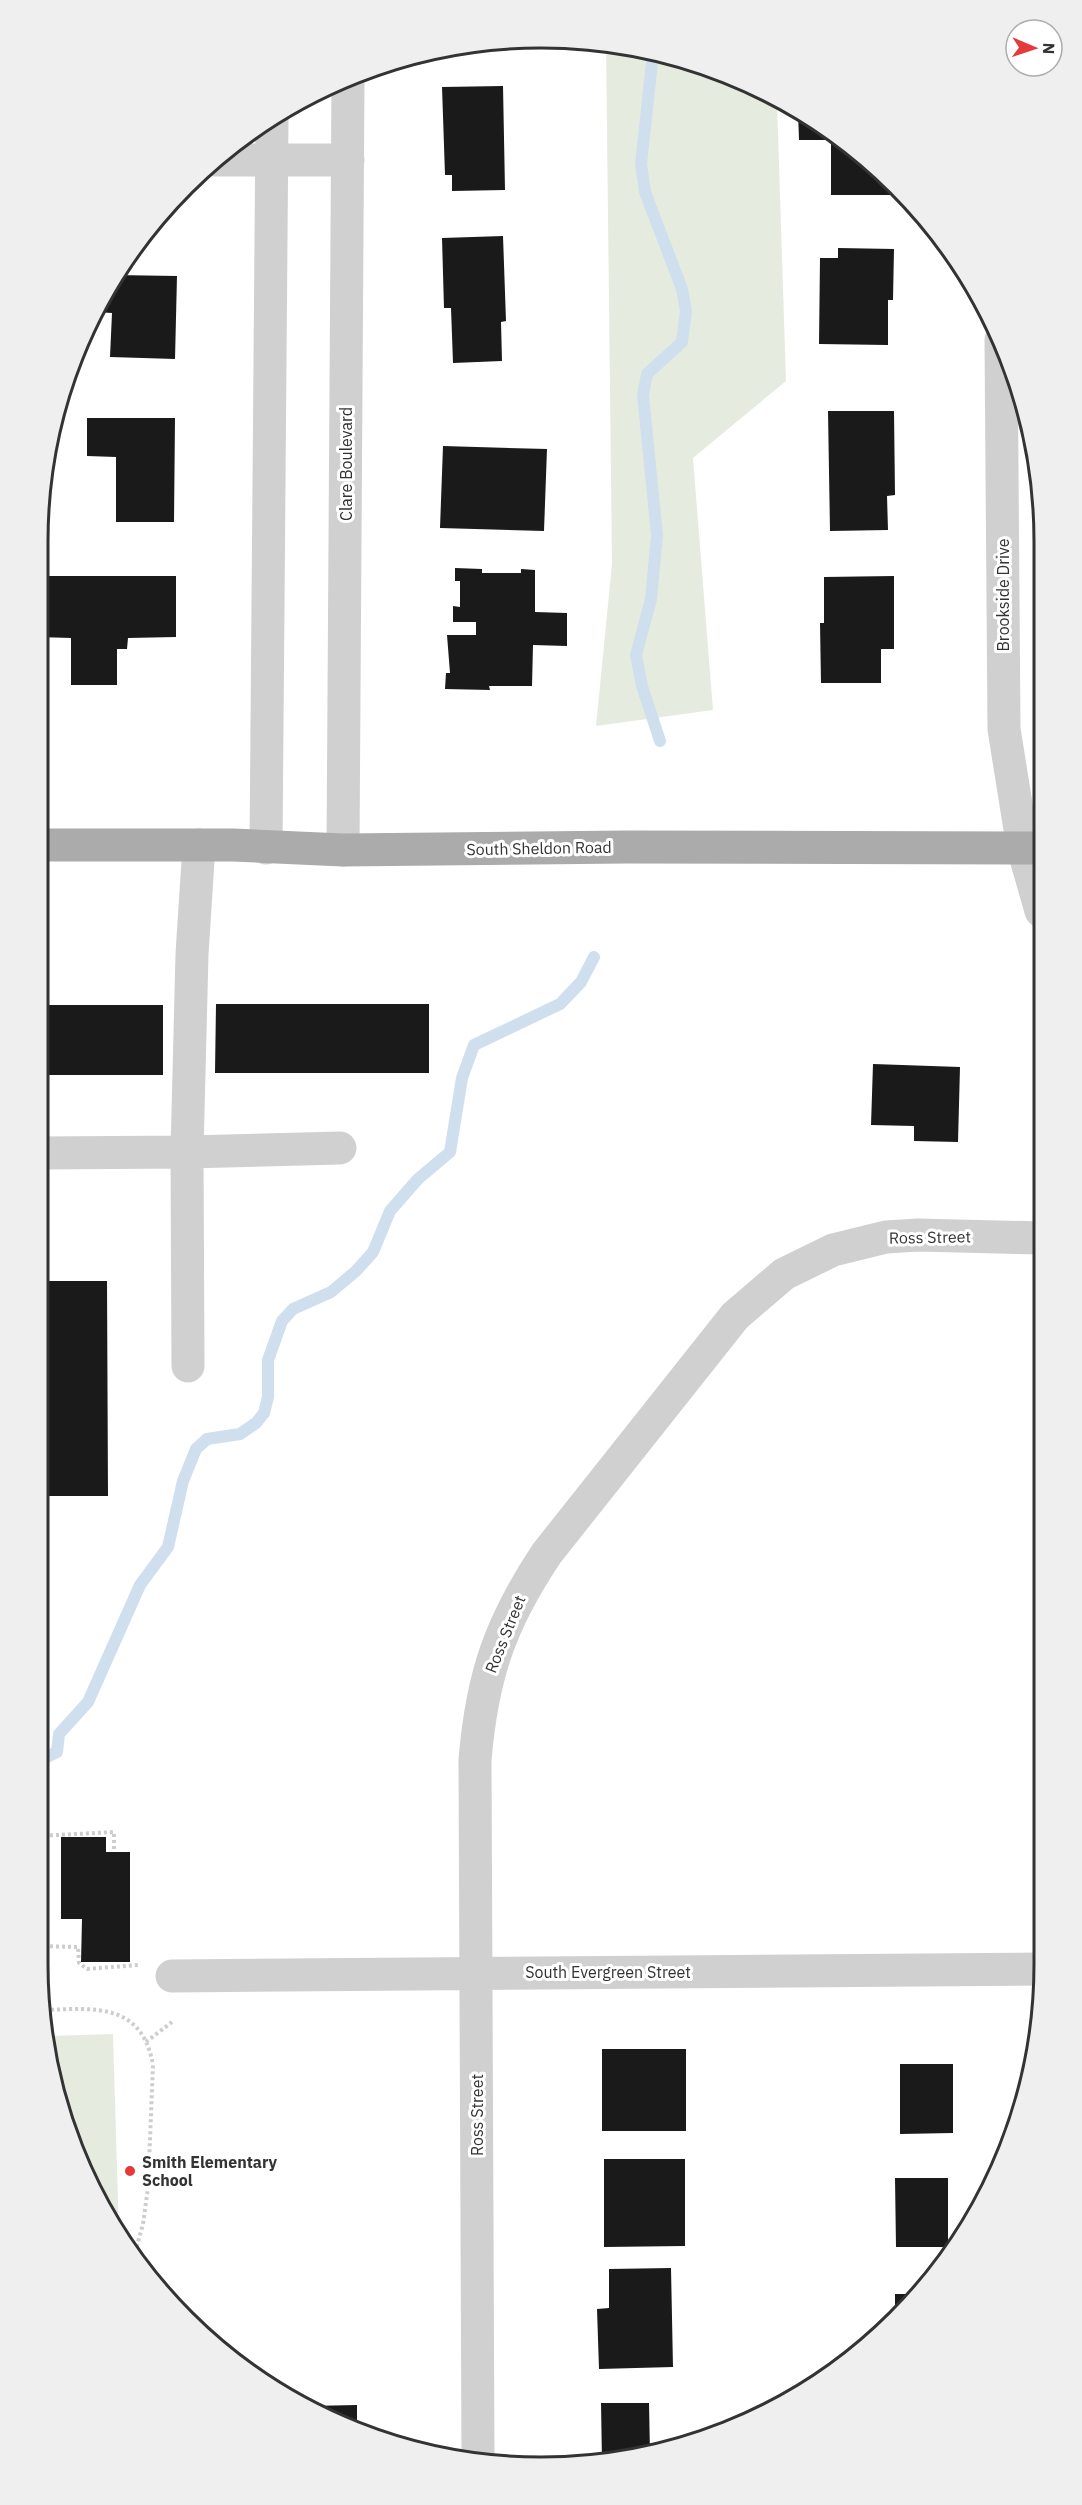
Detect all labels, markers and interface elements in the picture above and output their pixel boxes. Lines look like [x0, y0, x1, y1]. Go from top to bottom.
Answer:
north arrow [1004, 18, 1064, 78]
text: N [1039, 42, 1059, 55]
street label: Clare Boulevard [336, 407, 356, 521]
street label: Brookside Drive [993, 538, 1013, 652]
street label: South Sheldon Road [466, 837, 612, 859]
street label: Ross Street [889, 1226, 971, 1248]
street label: Ross Street [480, 1592, 530, 1676]
street label: South Evergreen Street [525, 1962, 691, 1982]
street label: Ross Street [467, 2074, 487, 2156]
place label: Smith Elementary School [142, 2152, 277, 2190]
marker: Smith Elementary School [123, 2164, 137, 2178]

